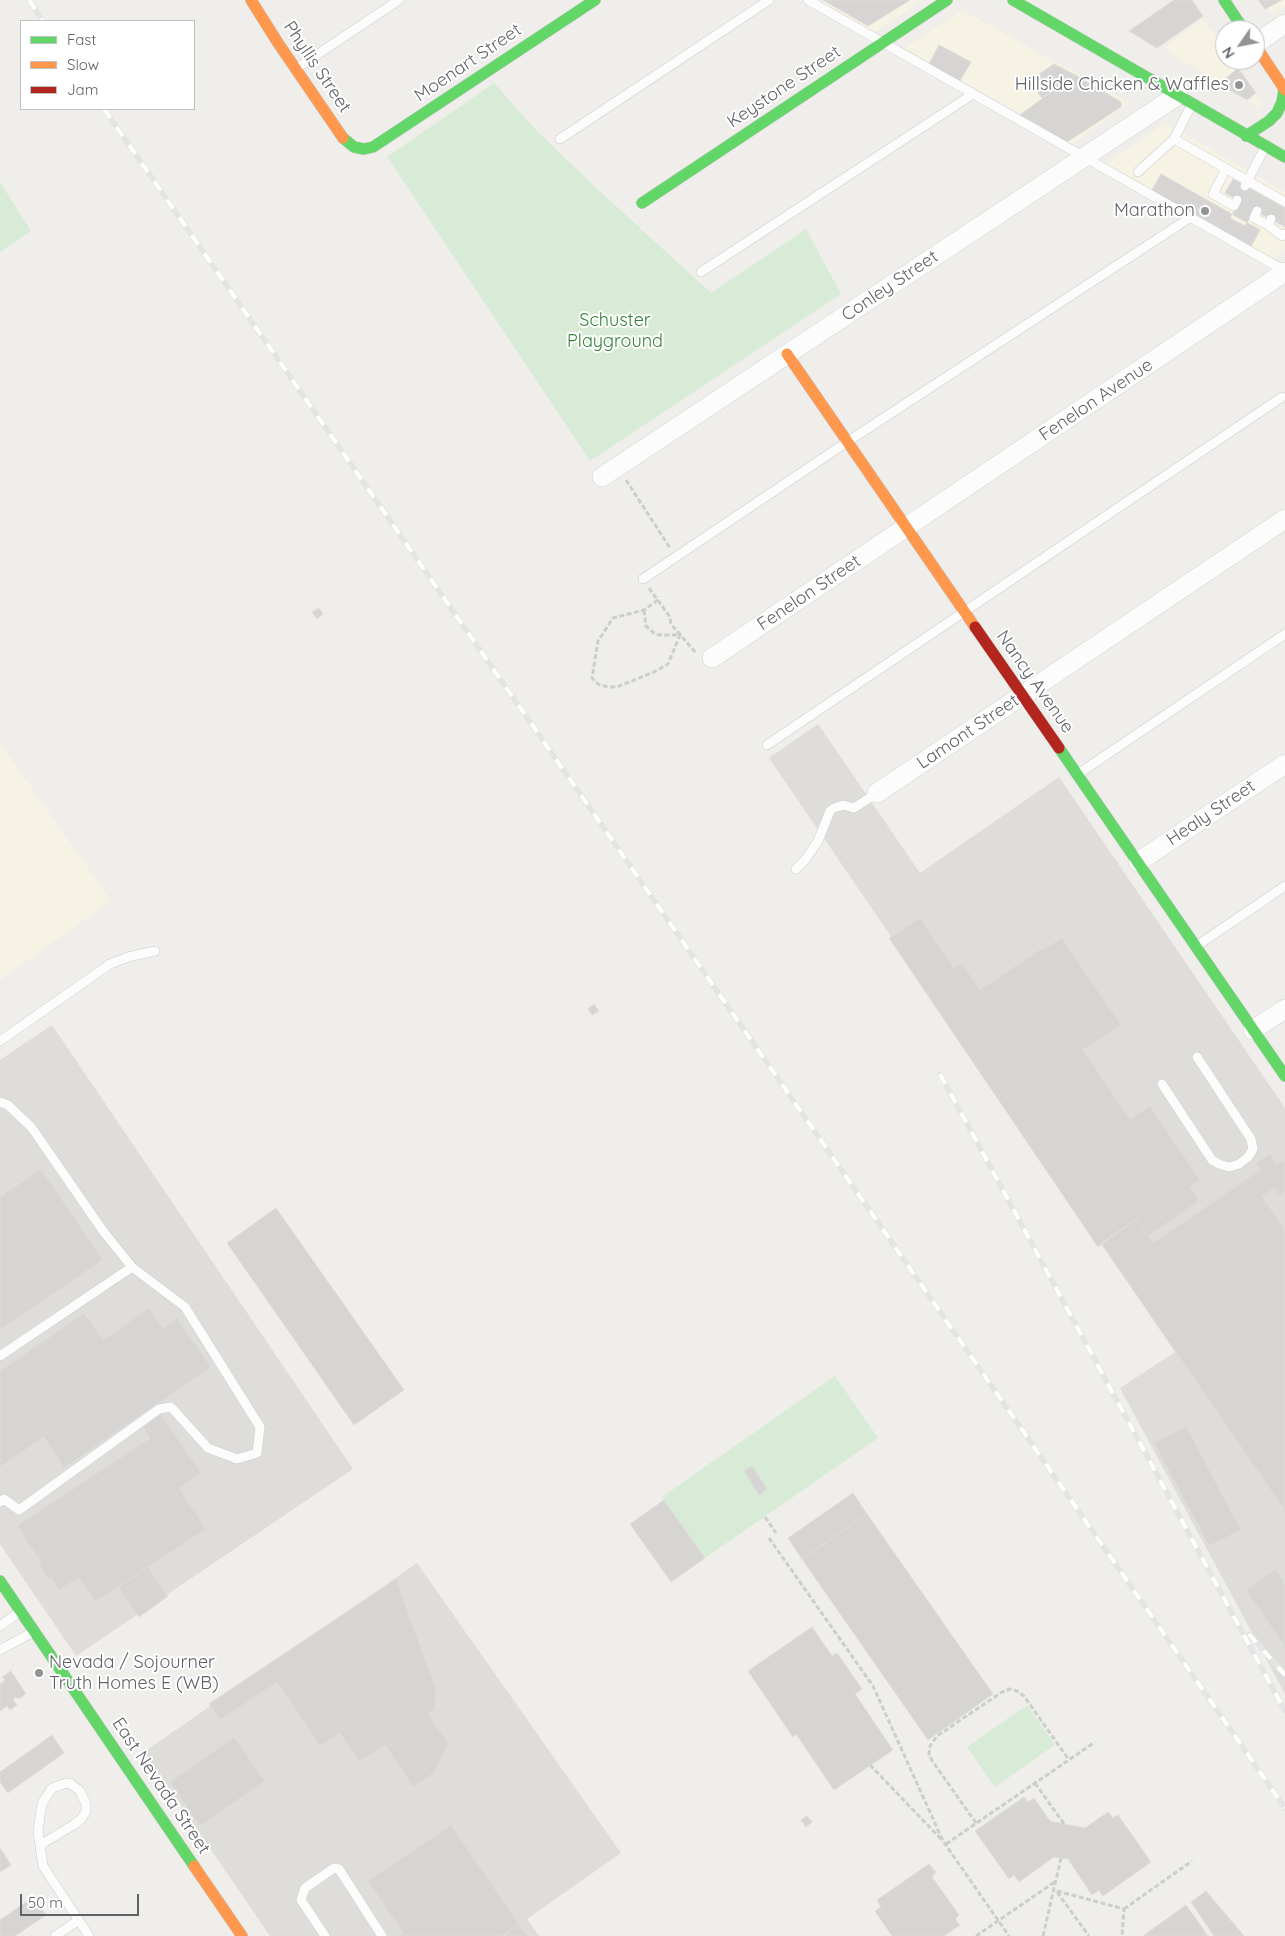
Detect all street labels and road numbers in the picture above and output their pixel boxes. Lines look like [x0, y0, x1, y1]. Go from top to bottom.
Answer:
street label: Phyllis Street [278, 17, 356, 117]
street label: Moenart Street [410, 19, 526, 107]
street label: Keystone Street [723, 41, 845, 133]
street label: Conley Street [838, 246, 942, 326]
street label: Fenelon Avenue [1035, 354, 1157, 446]
street label: Fenelon Street [753, 550, 865, 636]
street label: Nancy Avenue [992, 626, 1078, 738]
street label: Lamont Street [913, 690, 1023, 774]
street label: Healy Street [1163, 775, 1259, 851]
street label: East Nevada Street [107, 1714, 215, 1858]

